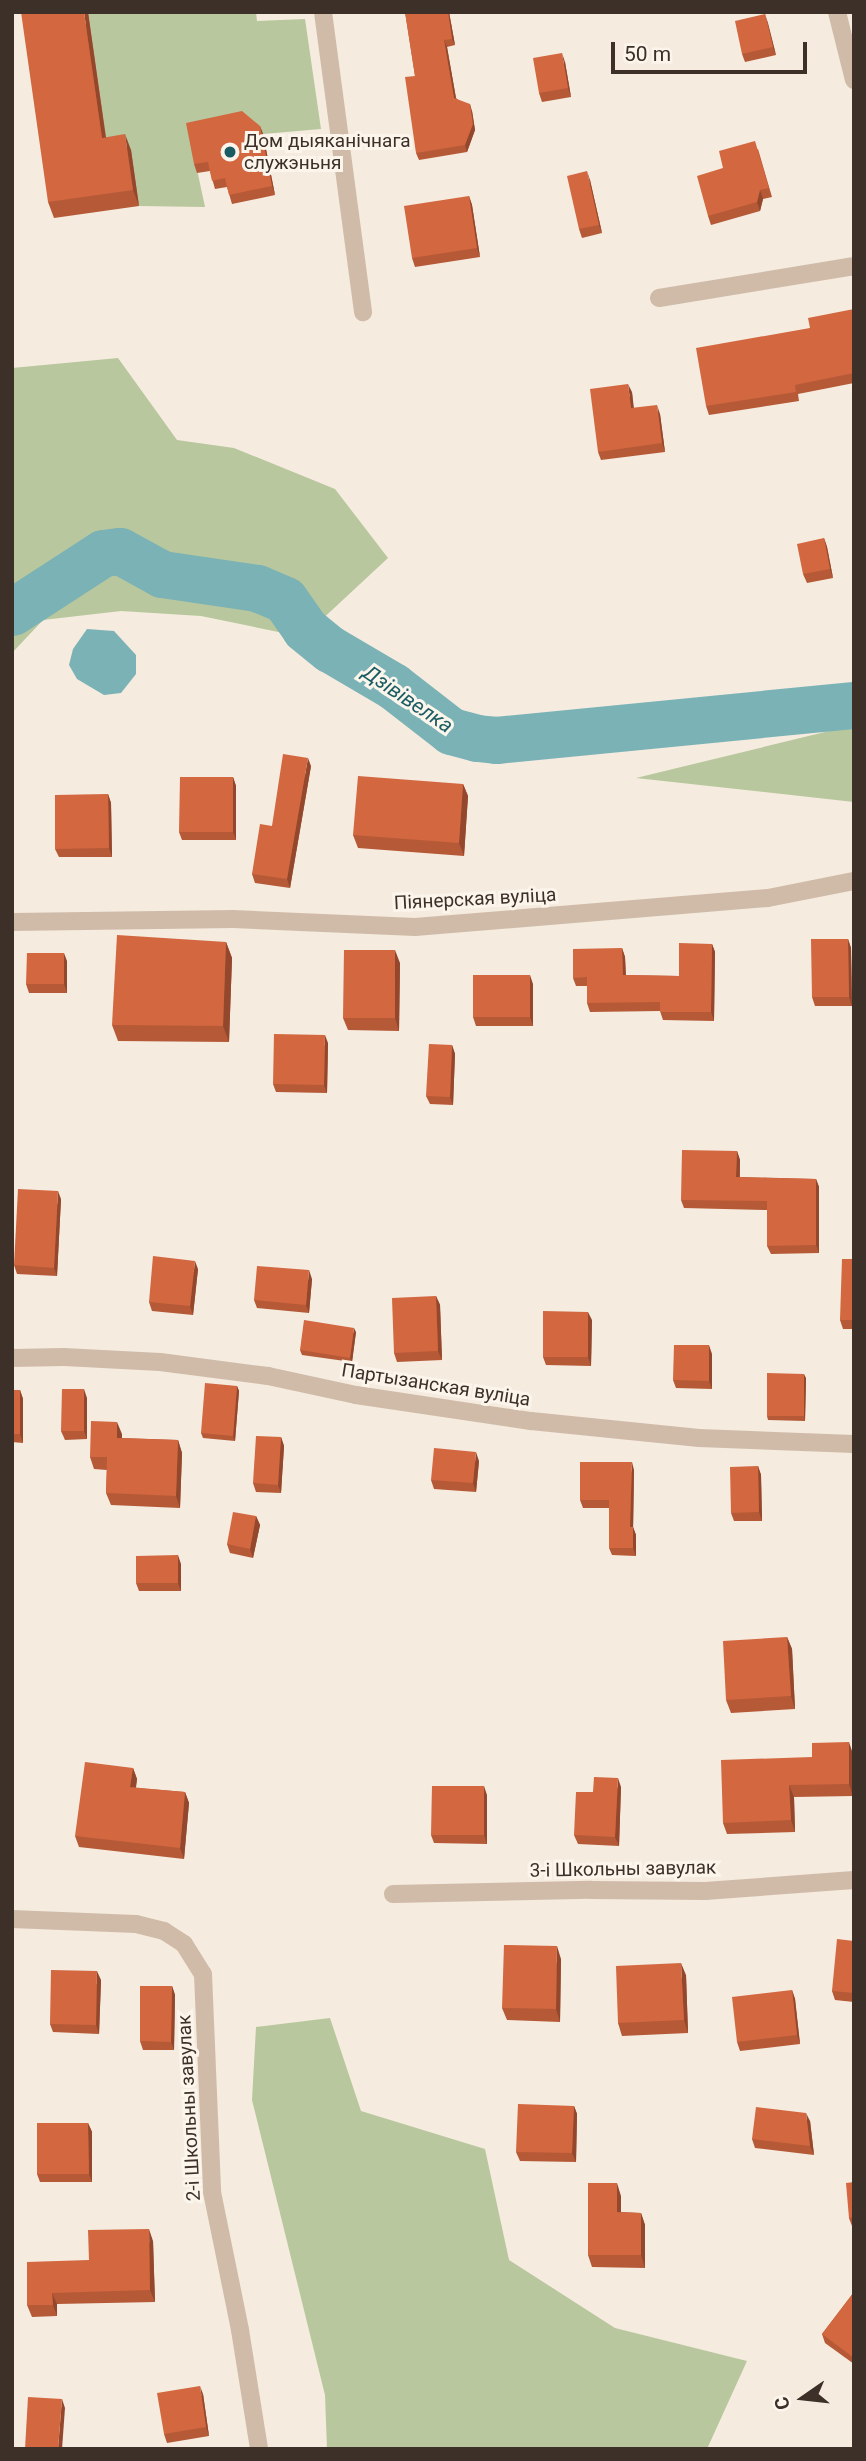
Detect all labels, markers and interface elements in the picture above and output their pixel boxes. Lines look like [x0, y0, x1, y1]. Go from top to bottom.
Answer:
scale bar [614, 28, 810, 72]
text: 50 m [624, 42, 671, 66]
place label: Дом дыяканічнага служэньня [244, 130, 411, 174]
marker: Дом дыяканічнага служэньня [222, 144, 238, 160]
water label: Дзівівелка [358, 660, 458, 738]
street label: Піянерская вуліца [393, 883, 557, 915]
street label: Партызанская вуліца [340, 1359, 532, 1411]
street label: 3-і Школьны завулак [530, 1856, 716, 1882]
street label: 2-і Школьны завулак [173, 2014, 205, 2202]
north arrow [768, 2363, 838, 2433]
text: С [769, 2394, 795, 2412]

